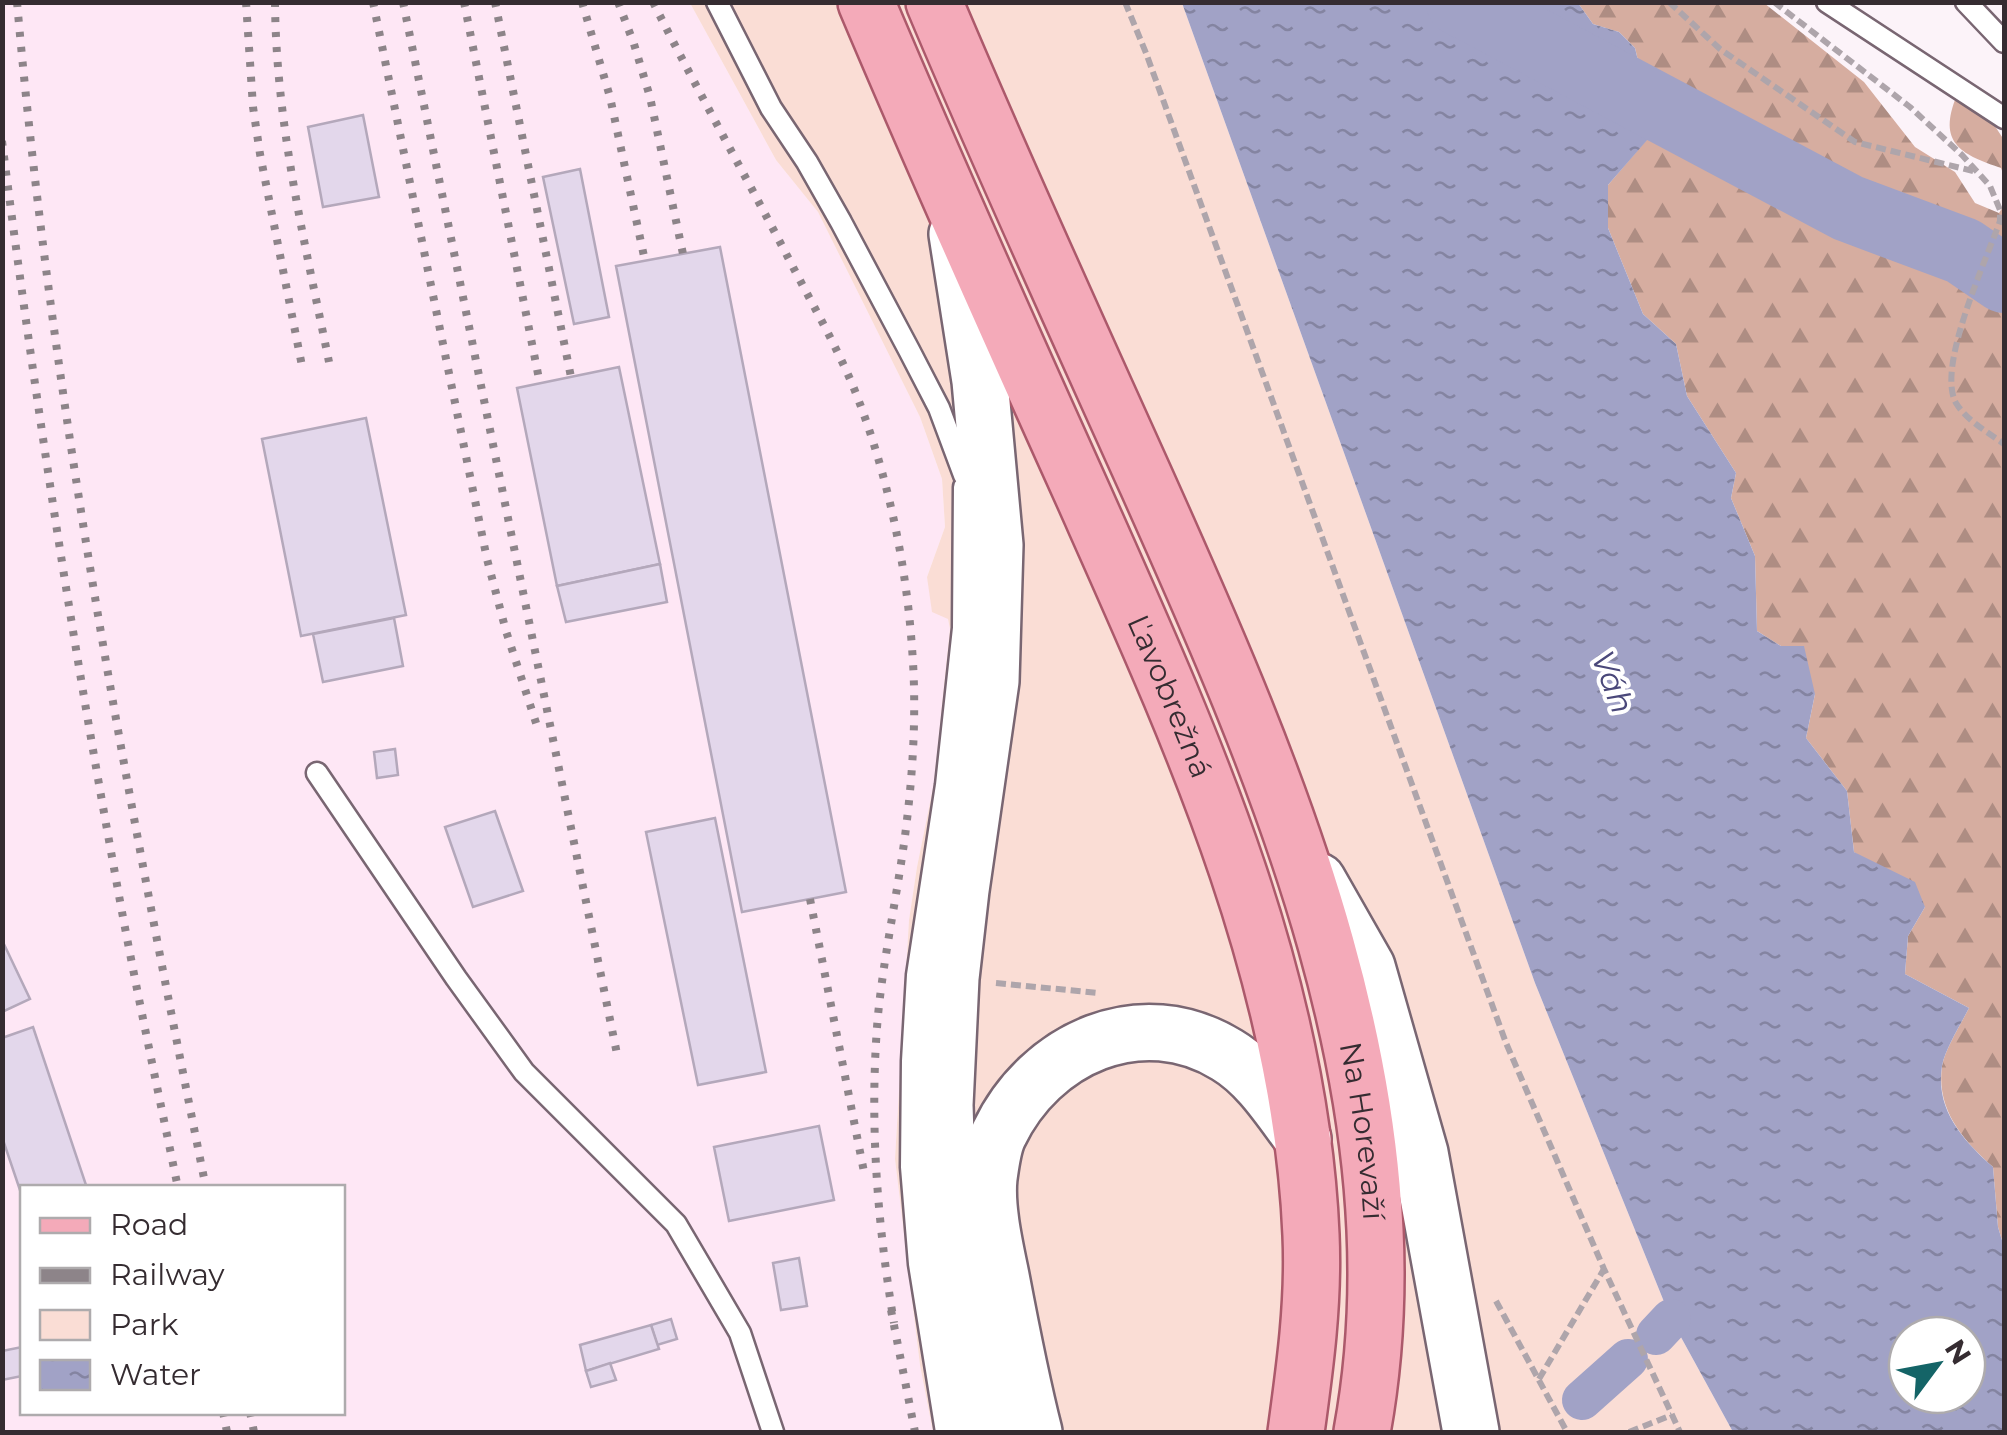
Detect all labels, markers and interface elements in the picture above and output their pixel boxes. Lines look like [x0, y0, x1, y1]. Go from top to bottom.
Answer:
street label: Ľavobrežná [1120, 609, 1221, 783]
water label: Váh [1583, 645, 1643, 719]
street label: Na Horevaží [1332, 1039, 1393, 1223]
legend [20, 1185, 345, 1415]
text: Road [110, 1206, 188, 1243]
text: Railway [110, 1256, 225, 1293]
text: Park [110, 1306, 179, 1343]
north arrow [1887, 1315, 1987, 1415]
text: N [1938, 1333, 1979, 1370]
text: Water [110, 1356, 201, 1393]

